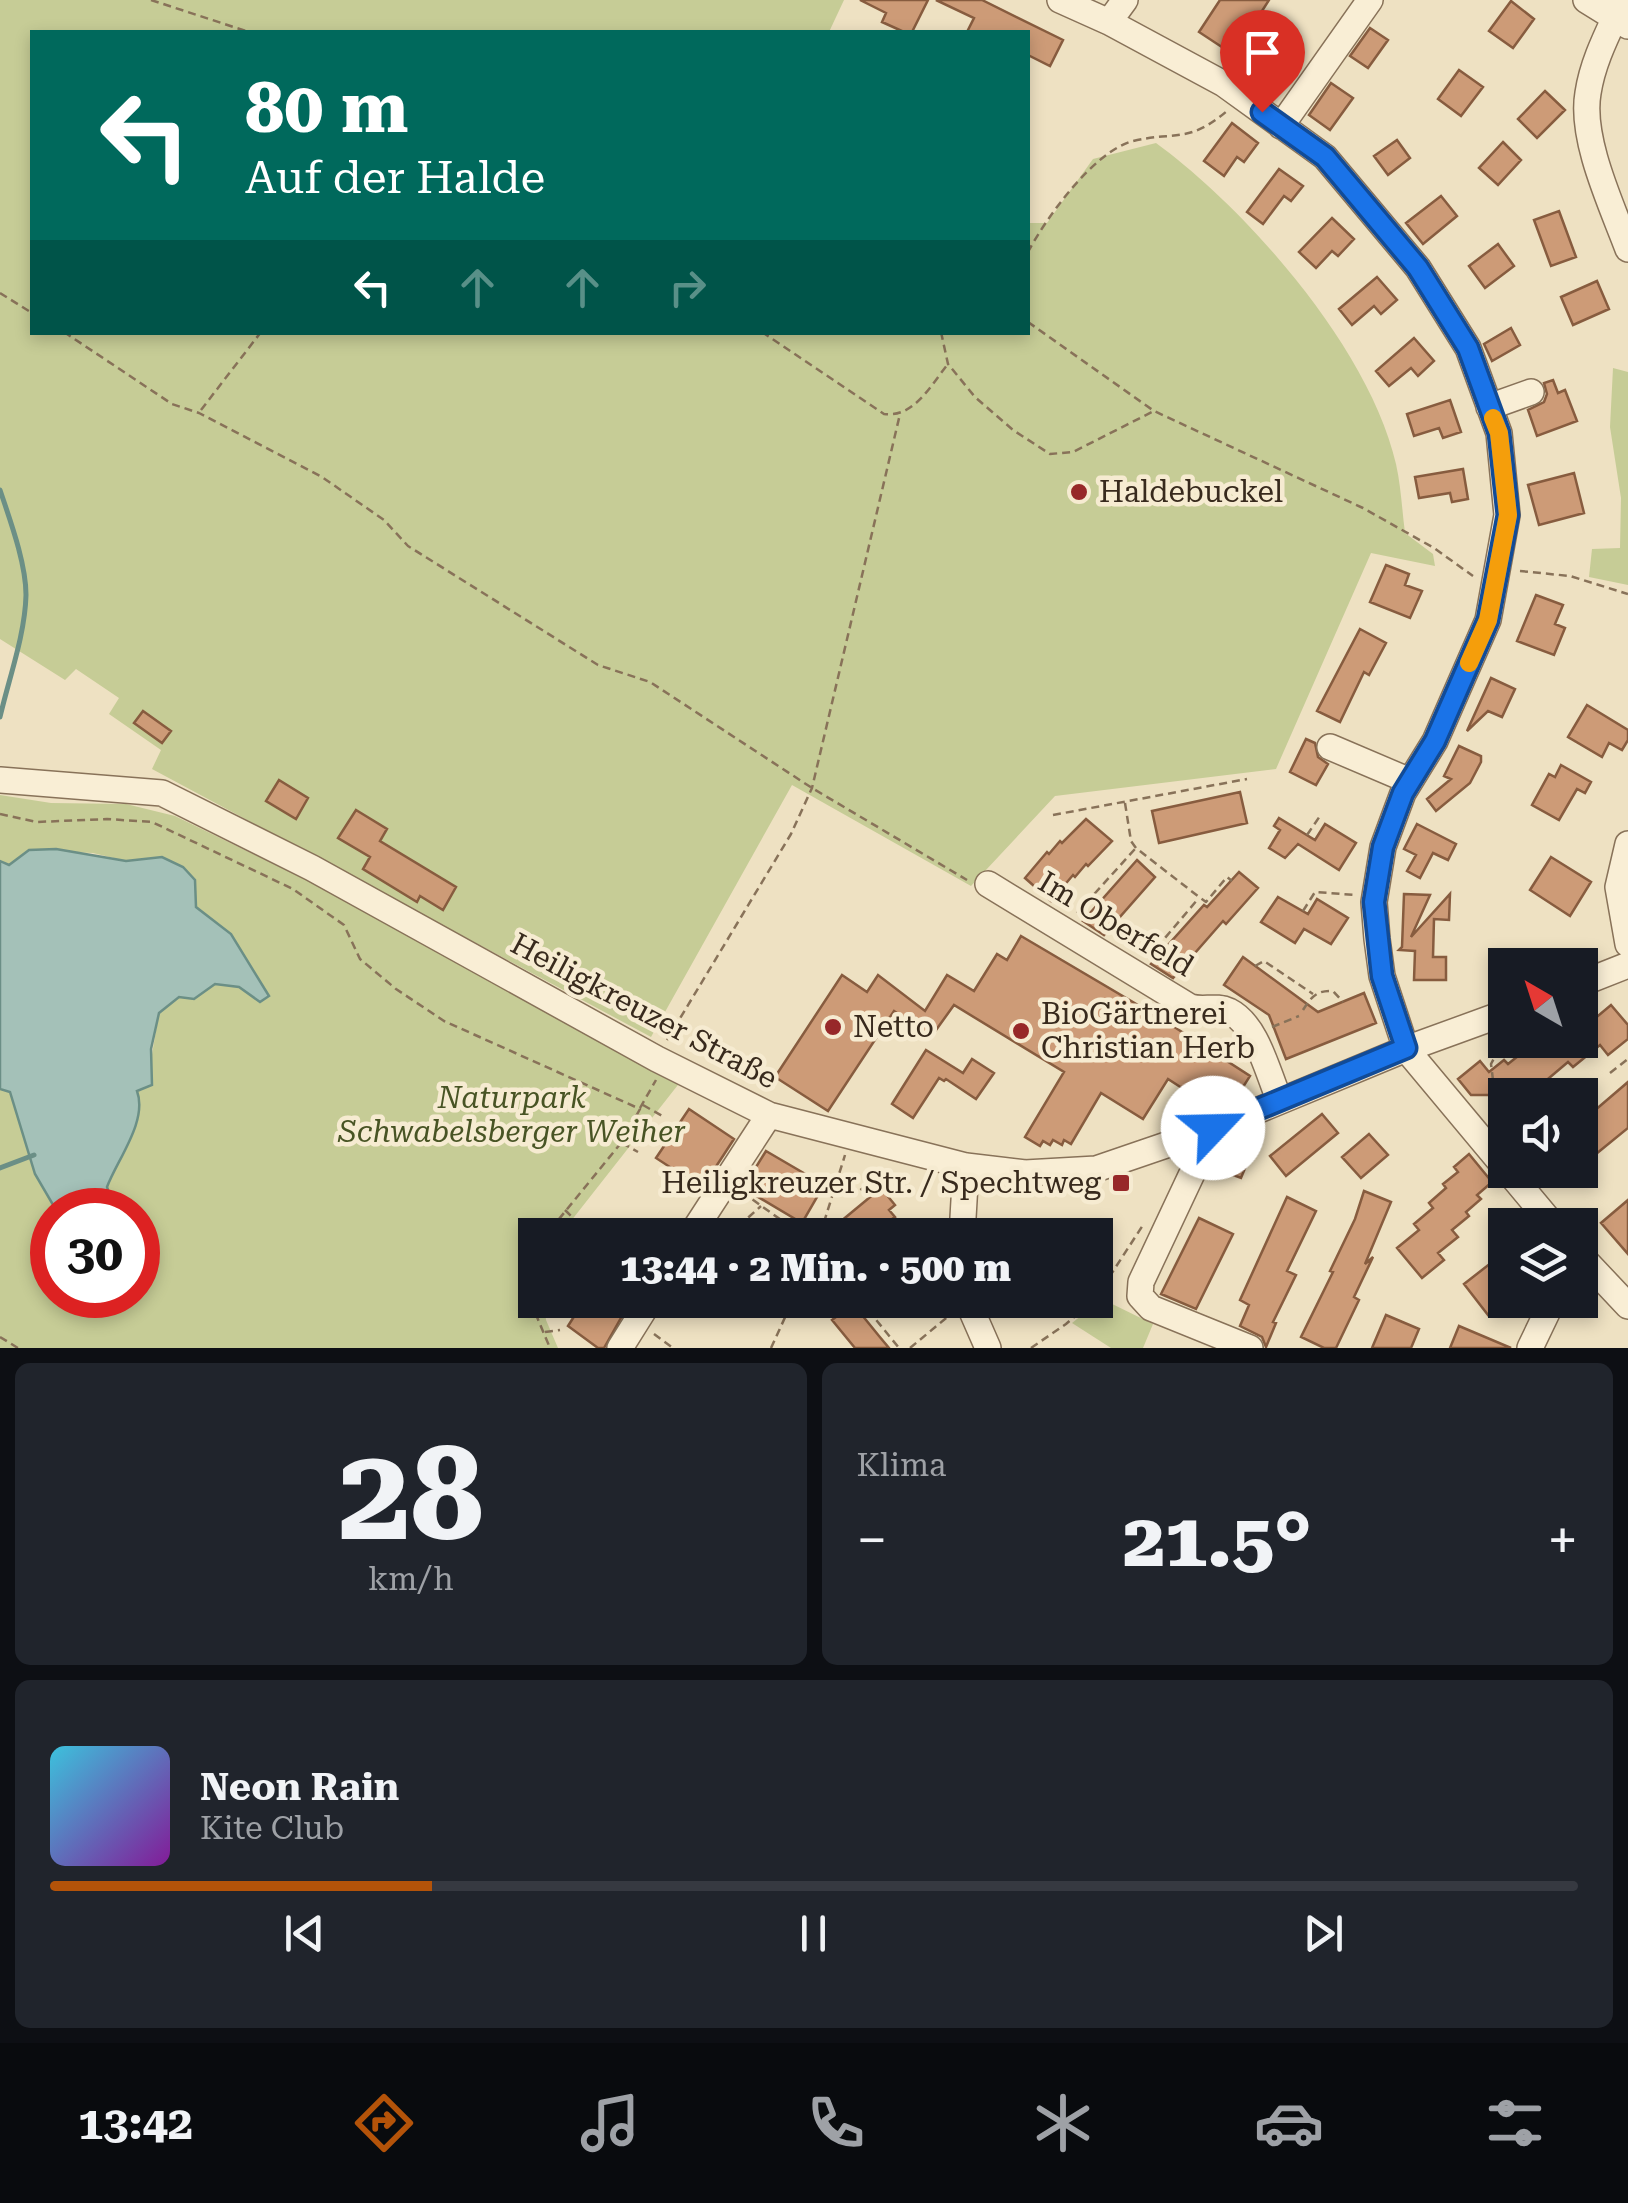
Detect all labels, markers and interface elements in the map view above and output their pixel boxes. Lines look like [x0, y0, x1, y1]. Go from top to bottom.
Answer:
pin [1220, 10, 1305, 113]
icon: arrive [1235, 25, 1290, 80]
text: 80 m [245, 67, 409, 149]
icon: left [80, 70, 210, 200]
text: Auf der Halde [245, 151, 545, 204]
icon: left [345, 260, 400, 315]
icon: ahead [450, 260, 505, 315]
icon: ahead [555, 260, 610, 315]
icon: right [660, 260, 715, 315]
place label: Haldebuckel [1099, 474, 1283, 509]
marker: Haldebuckel [1068, 481, 1090, 503]
street label: Im Oberfeld [1032, 864, 1200, 983]
street label: Heiligkreuzer Straße [505, 925, 783, 1096]
north arrow [1488, 948, 1598, 1058]
map controls [1488, 948, 1598, 1318]
place label: BioGärtnerei Christian Herb [1041, 996, 1255, 1065]
place label: Netto [853, 1009, 934, 1044]
marker: Netto [822, 1016, 844, 1038]
marker: BioGärtnerei Christian Herb [1010, 1020, 1032, 1042]
position arrow [1161, 1076, 1265, 1180]
button: sound [1488, 1078, 1598, 1188]
park label: Naturpark Schwabelsberger Weiher [337, 1080, 686, 1149]
place label: Heiligkreuzer Str. / Spechtweg [661, 1165, 1101, 1200]
marker: Heiligkreuzer Str. / Spechtweg [1110, 1172, 1132, 1194]
speed limit sign: 30 [30, 1188, 160, 1318]
button: layers [1488, 1208, 1598, 1318]
text: 13:44 · 2 Min. · 500 m [620, 1246, 1011, 1290]
text: 28 [338, 1418, 484, 1571]
text: Klima [857, 1446, 946, 1484]
text: 21.5° [1123, 1496, 1312, 1584]
text: − [857, 1508, 887, 1572]
text: + [1547, 1508, 1578, 1572]
text: km/h [368, 1560, 454, 1598]
text: Neon Rain [200, 1765, 399, 1809]
text: Kite Club [200, 1809, 344, 1847]
icon: previous [277, 1906, 332, 1961]
icon: pause [786, 1906, 841, 1961]
icon: next [1296, 1906, 1351, 1961]
icon: directions [349, 2088, 419, 2158]
icon: music [575, 2088, 645, 2158]
icon: phone [801, 2088, 871, 2158]
icon: climate [1028, 2088, 1098, 2158]
icon: car [1254, 2088, 1324, 2158]
icon: filters [1480, 2088, 1550, 2158]
text: 13:42 [78, 2097, 193, 2150]

